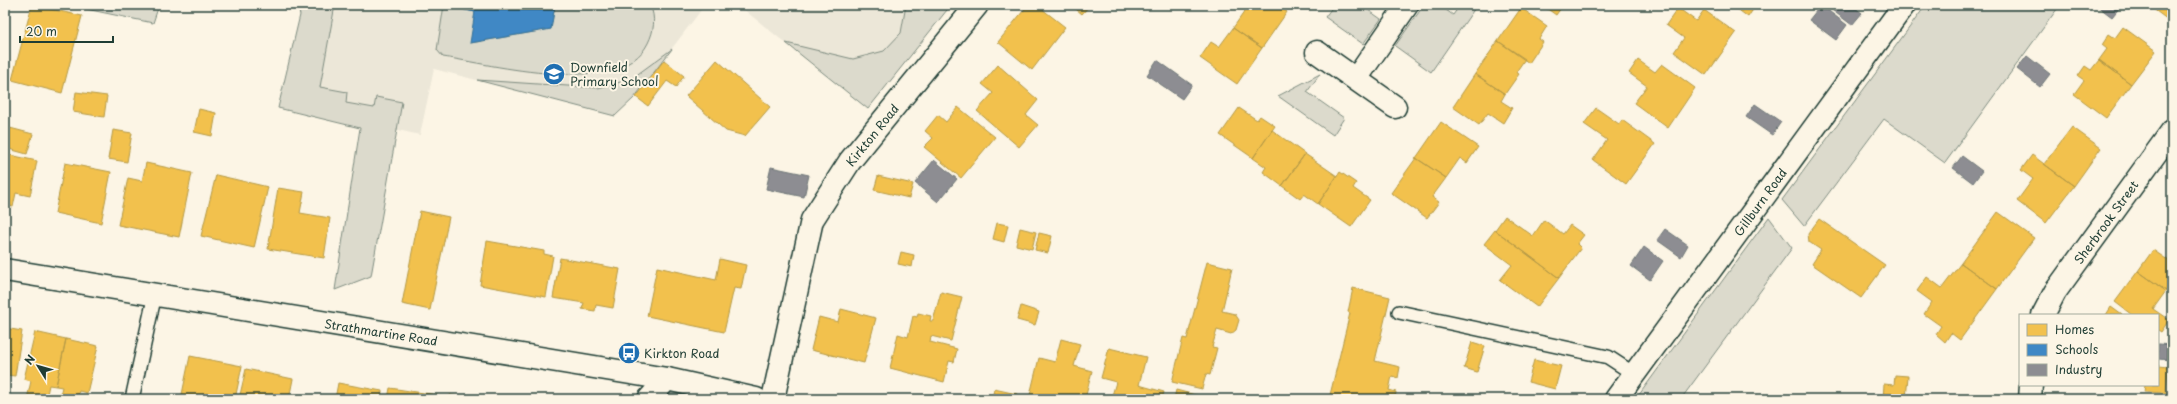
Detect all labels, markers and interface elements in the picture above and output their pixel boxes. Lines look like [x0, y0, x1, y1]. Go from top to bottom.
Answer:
scale bar [20, 18, 113, 44]
text: 20 m [26, 22, 57, 40]
place label: Downfield Primary School [570, 58, 658, 90]
school or university icon: Downfield Primary School [541, 61, 567, 87]
street label: Kirkton Road [841, 100, 903, 170]
street label: Gillburn Road [1729, 164, 1791, 240]
street label: Sherbrook Street [2070, 176, 2143, 267]
street label: Strathmartine Road [323, 314, 439, 350]
legend [2019, 314, 2159, 386]
text: Homes [2055, 320, 2094, 338]
bus stop icon: Kirkton Road [616, 340, 642, 366]
text: Schools [2055, 340, 2099, 358]
place label: Kirkton Road [644, 344, 719, 362]
north arrow [18, 346, 58, 386]
text: N [20, 351, 39, 368]
text: Industry [2055, 360, 2103, 378]

